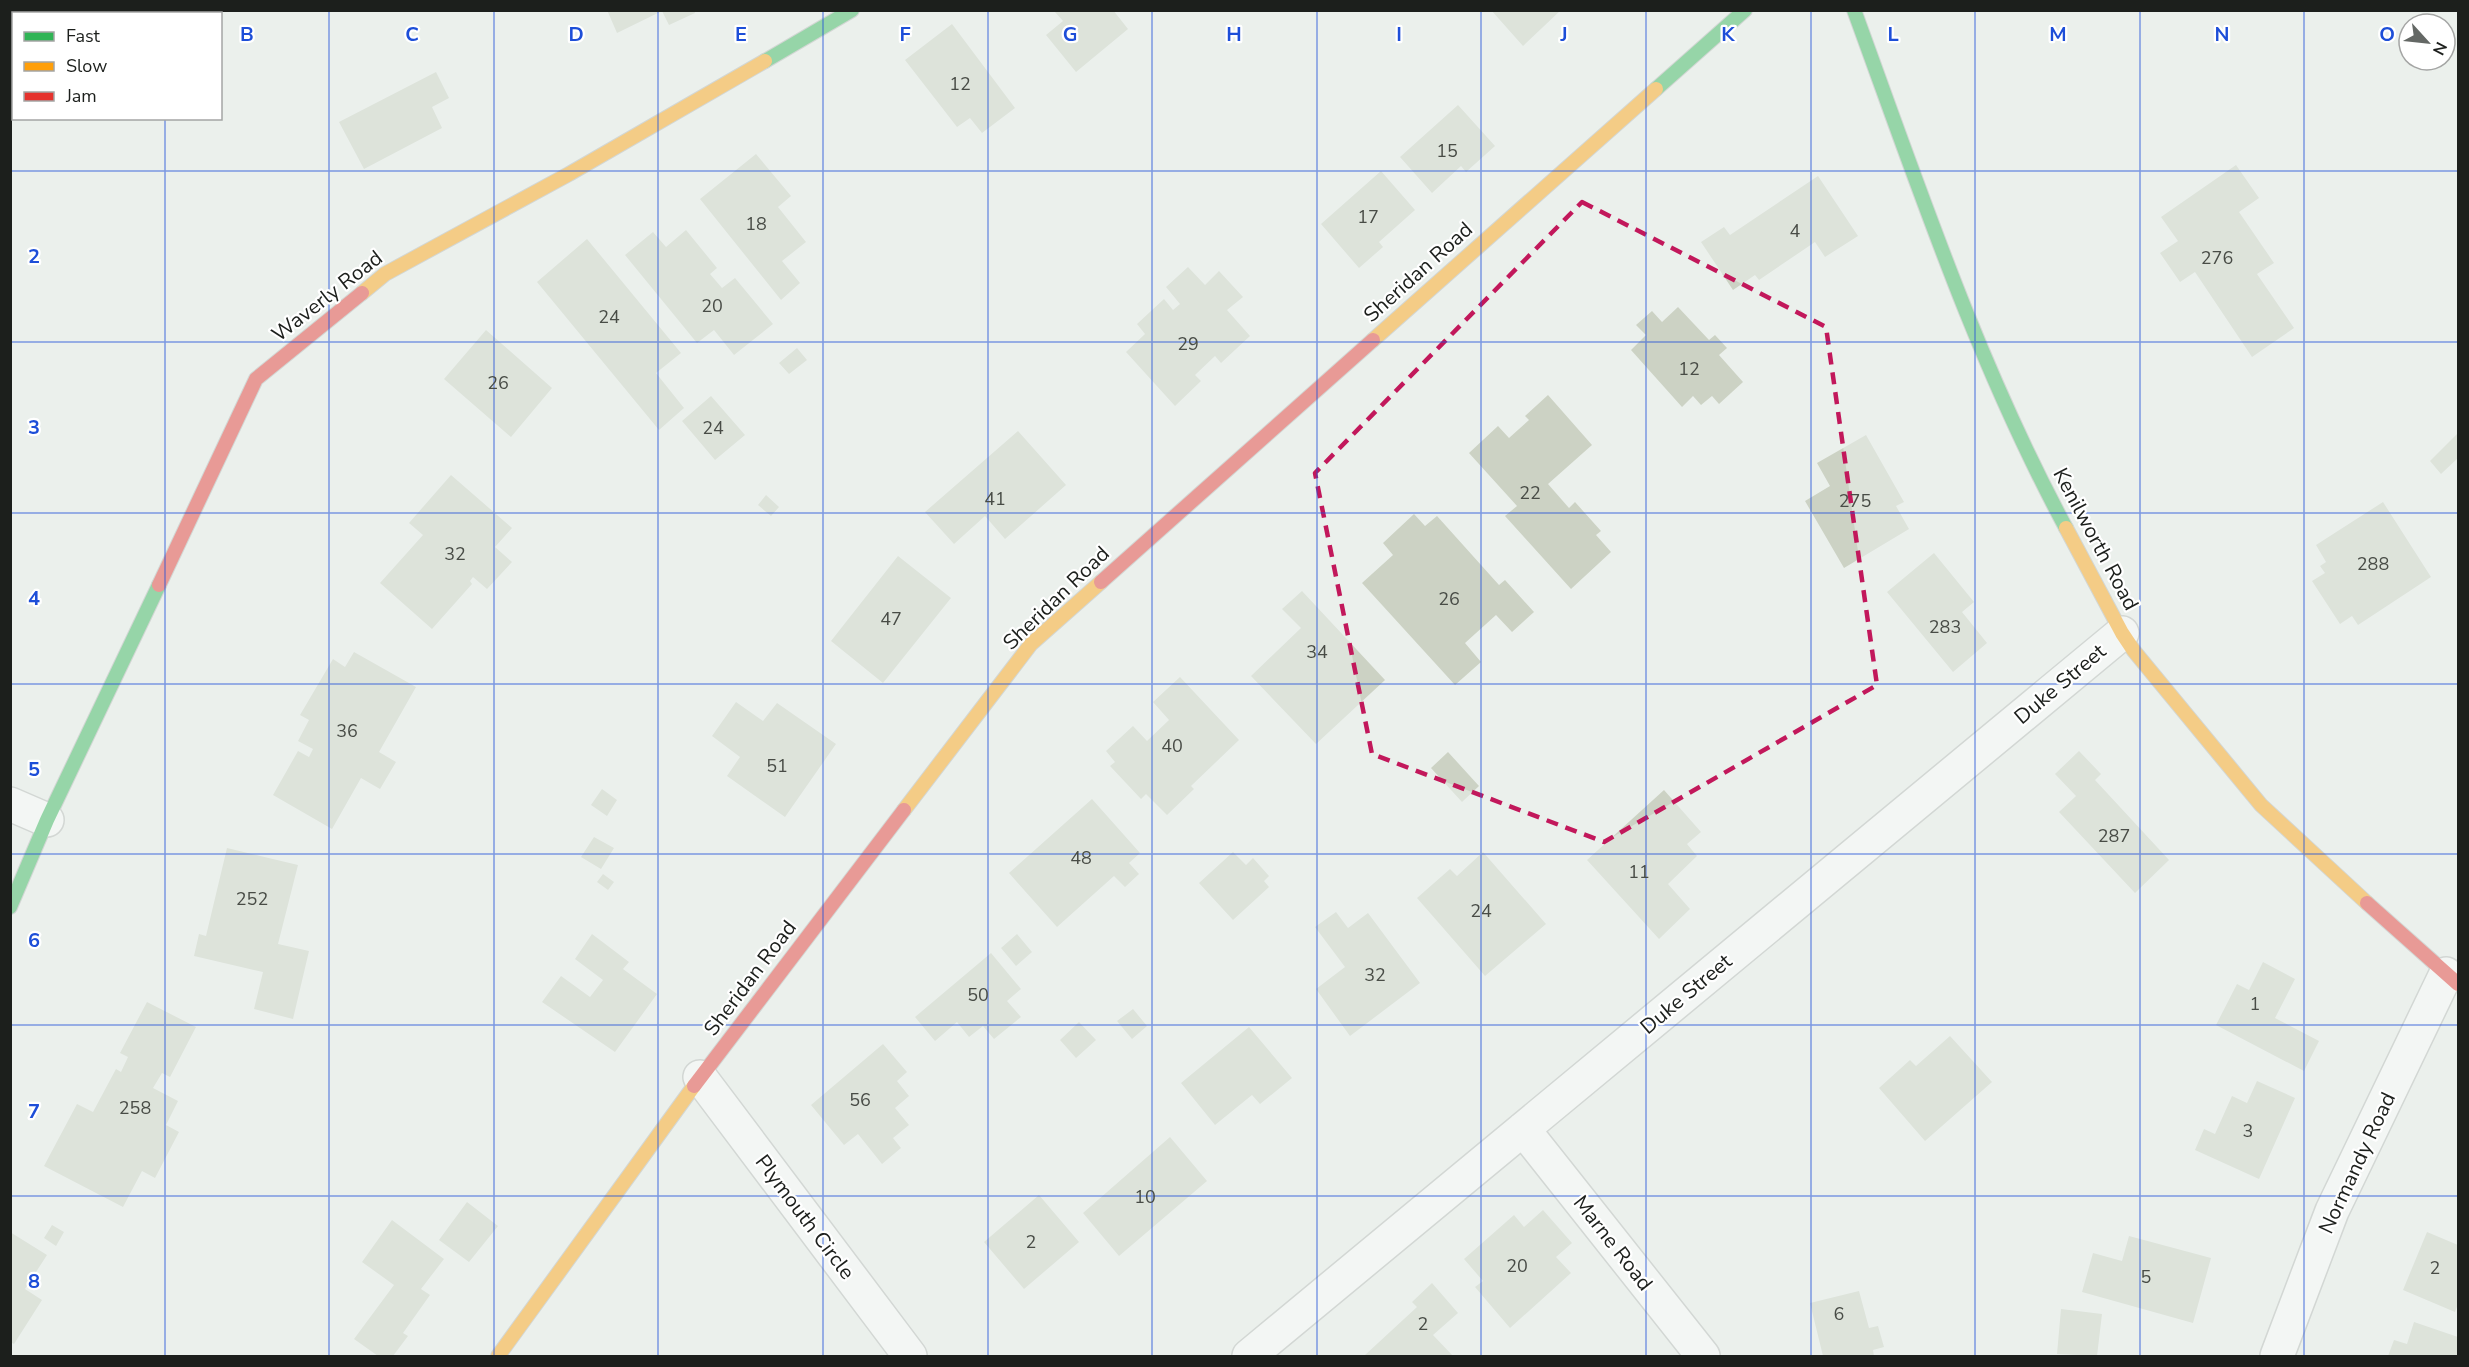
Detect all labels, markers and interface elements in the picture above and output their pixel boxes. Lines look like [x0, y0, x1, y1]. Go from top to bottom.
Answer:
legend [12, 12, 222, 120]
north arrow [2397, 12, 2457, 72]
text: B [240, 21, 254, 48]
text: C [405, 21, 419, 48]
text: D [568, 21, 584, 48]
text: E [735, 21, 747, 48]
text: F [899, 21, 911, 48]
text: G [1063, 21, 1077, 48]
text: H [1226, 21, 1242, 48]
text: I [1396, 21, 1402, 48]
text: J [1559, 21, 1568, 48]
text: K [1721, 21, 1735, 48]
text: L [1887, 21, 1899, 48]
text: M [2049, 21, 2067, 48]
text: N [2215, 21, 2229, 48]
text: O [2379, 21, 2395, 48]
text: Fast [66, 24, 101, 48]
text: N [2427, 38, 2452, 59]
text: Slow [66, 54, 107, 78]
house number: 12 [949, 72, 971, 96]
text: Jam [65, 84, 97, 108]
house number: 15 [1436, 139, 1458, 163]
house number: 17 [1357, 205, 1379, 229]
house number: 18 [745, 212, 767, 236]
street label: Sheridan Road [1357, 215, 1479, 329]
house number: 4 [1790, 219, 1801, 243]
text: 2 [28, 243, 40, 270]
street label: Waverly Road [266, 244, 388, 348]
house number: 276 [2201, 246, 2233, 270]
house number: 20 [701, 294, 723, 318]
house number: 24 [598, 305, 620, 329]
house number: 29 [1177, 332, 1199, 356]
house number: 12 [1678, 357, 1700, 381]
house number: 26 [487, 371, 509, 395]
text: 3 [28, 414, 40, 441]
house number: 24 [702, 416, 724, 440]
street label: Kenilworth Road [2047, 463, 2145, 615]
house number: 22 [1519, 481, 1541, 505]
house number: 41 [984, 487, 1006, 511]
house number: 275 [1839, 489, 1871, 513]
street label: Sheridan Road [997, 540, 1115, 656]
house number: 32 [444, 542, 466, 566]
house number: 288 [2357, 552, 2389, 576]
text: 4 [28, 585, 40, 612]
house number: 26 [1438, 587, 1460, 611]
house number: 47 [880, 607, 902, 631]
house number: 283 [1929, 615, 1961, 639]
street label: Duke Street [2008, 637, 2112, 731]
house number: 34 [1306, 640, 1328, 664]
house number: 36 [336, 719, 358, 743]
house number: 40 [1161, 734, 1183, 758]
house number: 51 [766, 754, 788, 778]
text: 5 [28, 756, 40, 783]
house number: 287 [2098, 824, 2130, 848]
house number: 48 [1070, 846, 1092, 870]
house number: 11 [1628, 860, 1650, 884]
house number: 252 [236, 887, 268, 911]
house number: 24 [1470, 899, 1492, 923]
street label: Sheridan Road [697, 914, 803, 1042]
text: 6 [28, 927, 40, 954]
street label: Duke Street [1634, 947, 1738, 1041]
house number: 32 [1364, 963, 1386, 987]
house number: 50 [967, 983, 989, 1007]
house number: 1 [2250, 992, 2260, 1016]
house number: 56 [849, 1088, 871, 1112]
street label: Normandy Road [2312, 1088, 2402, 1238]
house number: 258 [119, 1096, 151, 1120]
text: 7 [28, 1098, 40, 1125]
house number: 3 [2243, 1119, 2253, 1143]
street label: Plymouth Circle [749, 1149, 861, 1285]
house number: 10 [1134, 1185, 1156, 1209]
street label: Marne Road [1567, 1189, 1659, 1297]
house number: 2 [1026, 1230, 1036, 1254]
house number: 20 [1506, 1254, 1528, 1278]
house number: 2 [2430, 1256, 2440, 1280]
house number: 5 [2141, 1265, 2151, 1289]
text: 8 [28, 1268, 40, 1295]
house number: 6 [1834, 1302, 1844, 1326]
house number: 2 [1418, 1312, 1428, 1336]

